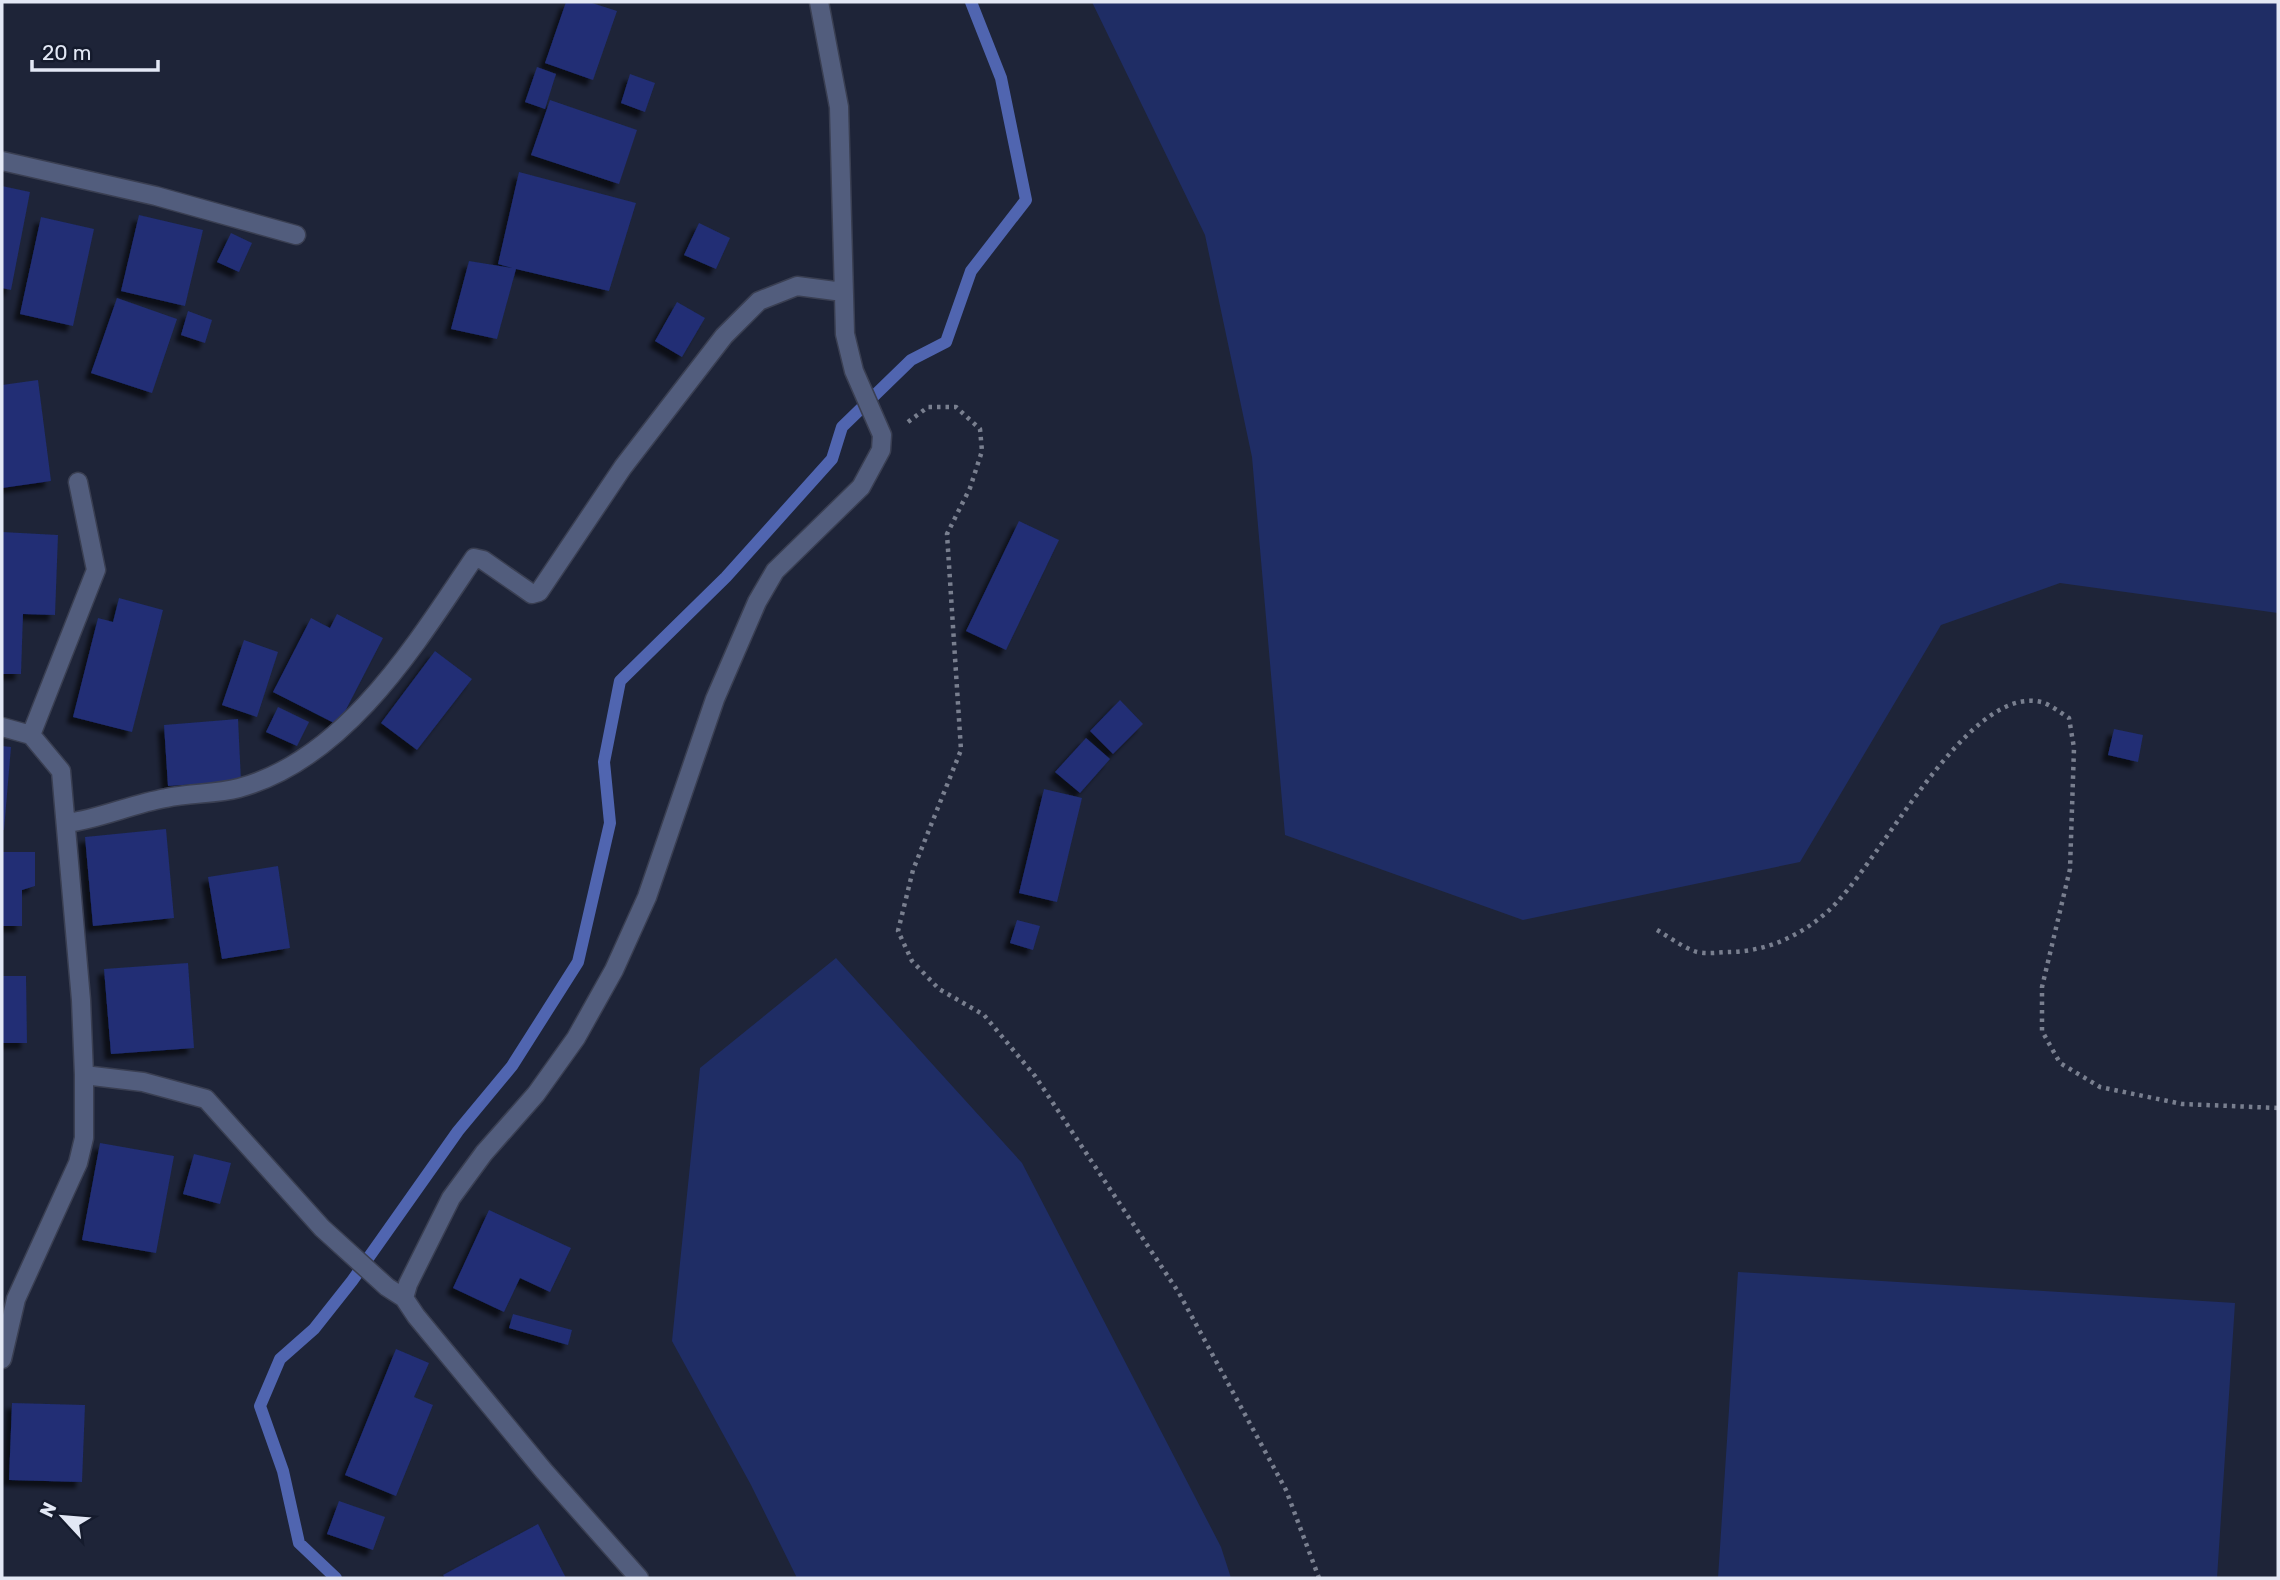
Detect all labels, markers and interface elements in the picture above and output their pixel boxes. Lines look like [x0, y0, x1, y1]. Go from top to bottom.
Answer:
scale bar [32, 28, 158, 72]
text: 20 m [42, 40, 91, 65]
north arrow [28, 1482, 98, 1552]
text: N [35, 1499, 62, 1521]

